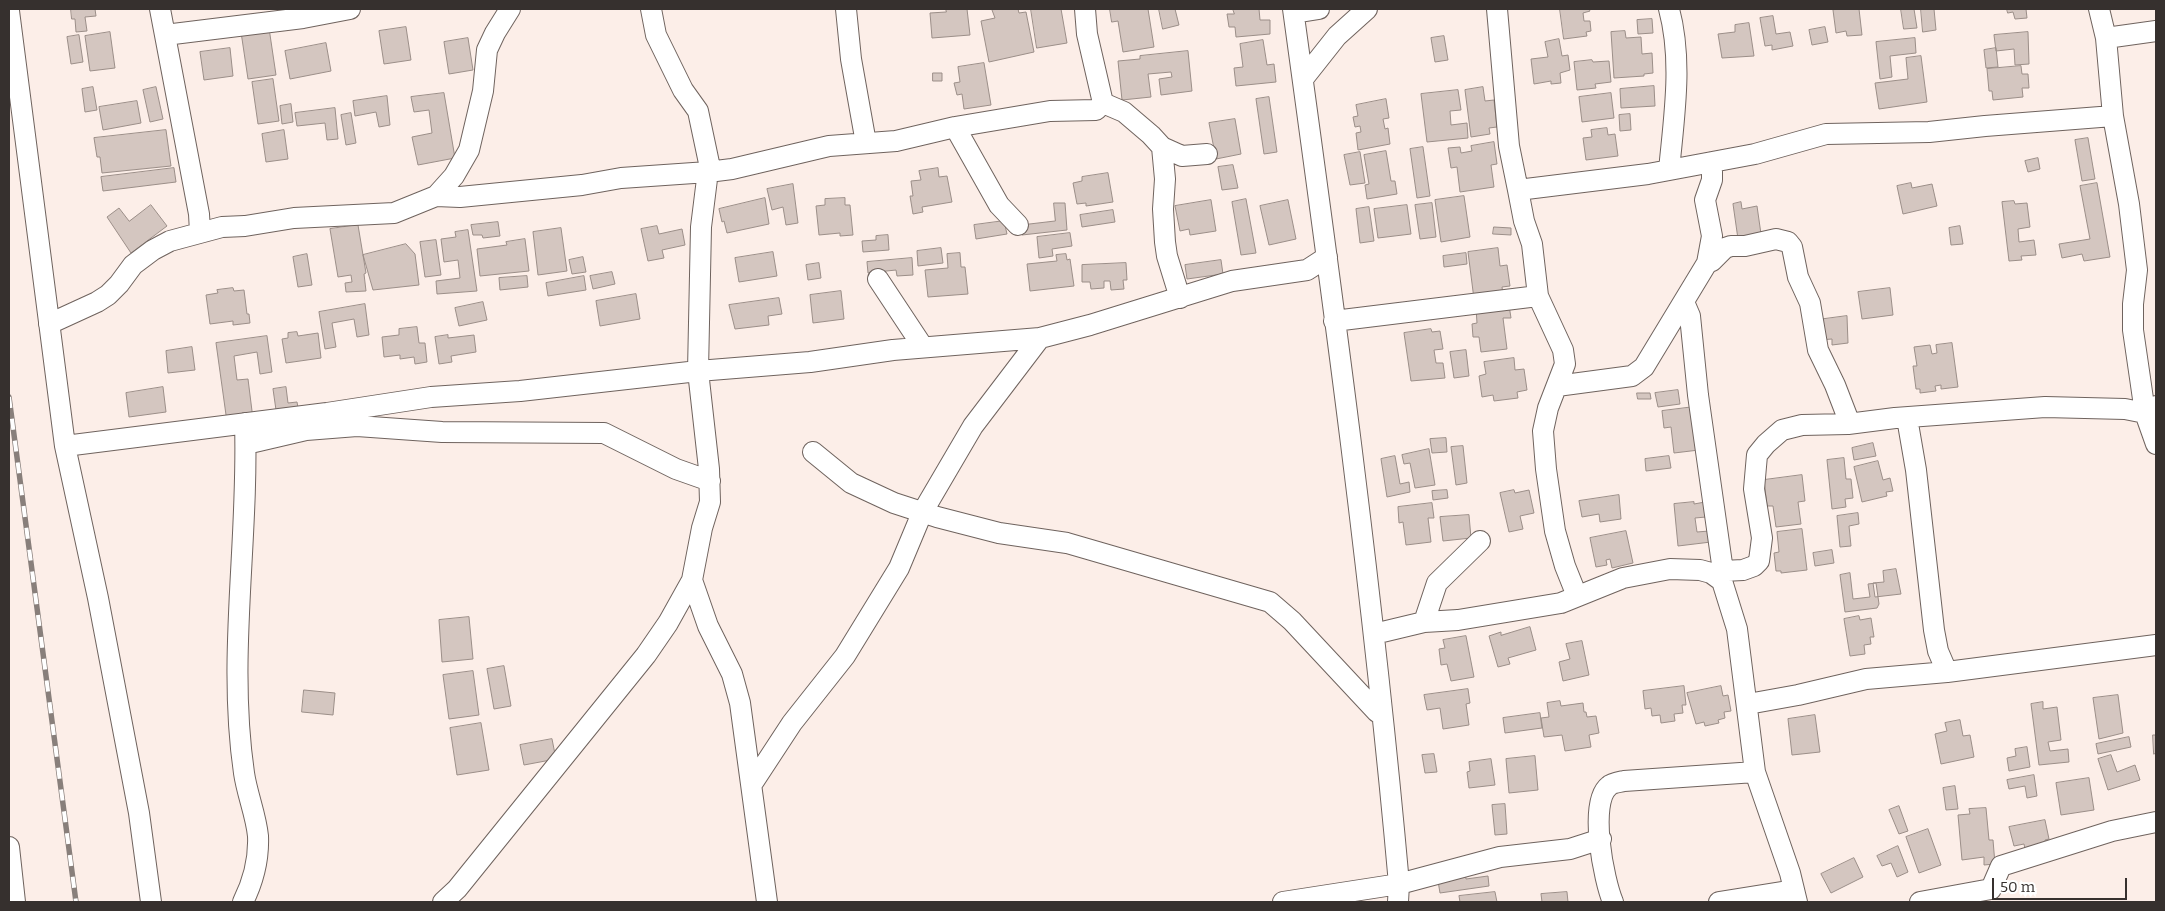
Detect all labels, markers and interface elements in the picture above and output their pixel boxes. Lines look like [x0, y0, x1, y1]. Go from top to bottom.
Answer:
scale bar [1995, 868, 2130, 900]
text: 50 m [2000, 878, 2035, 896]

